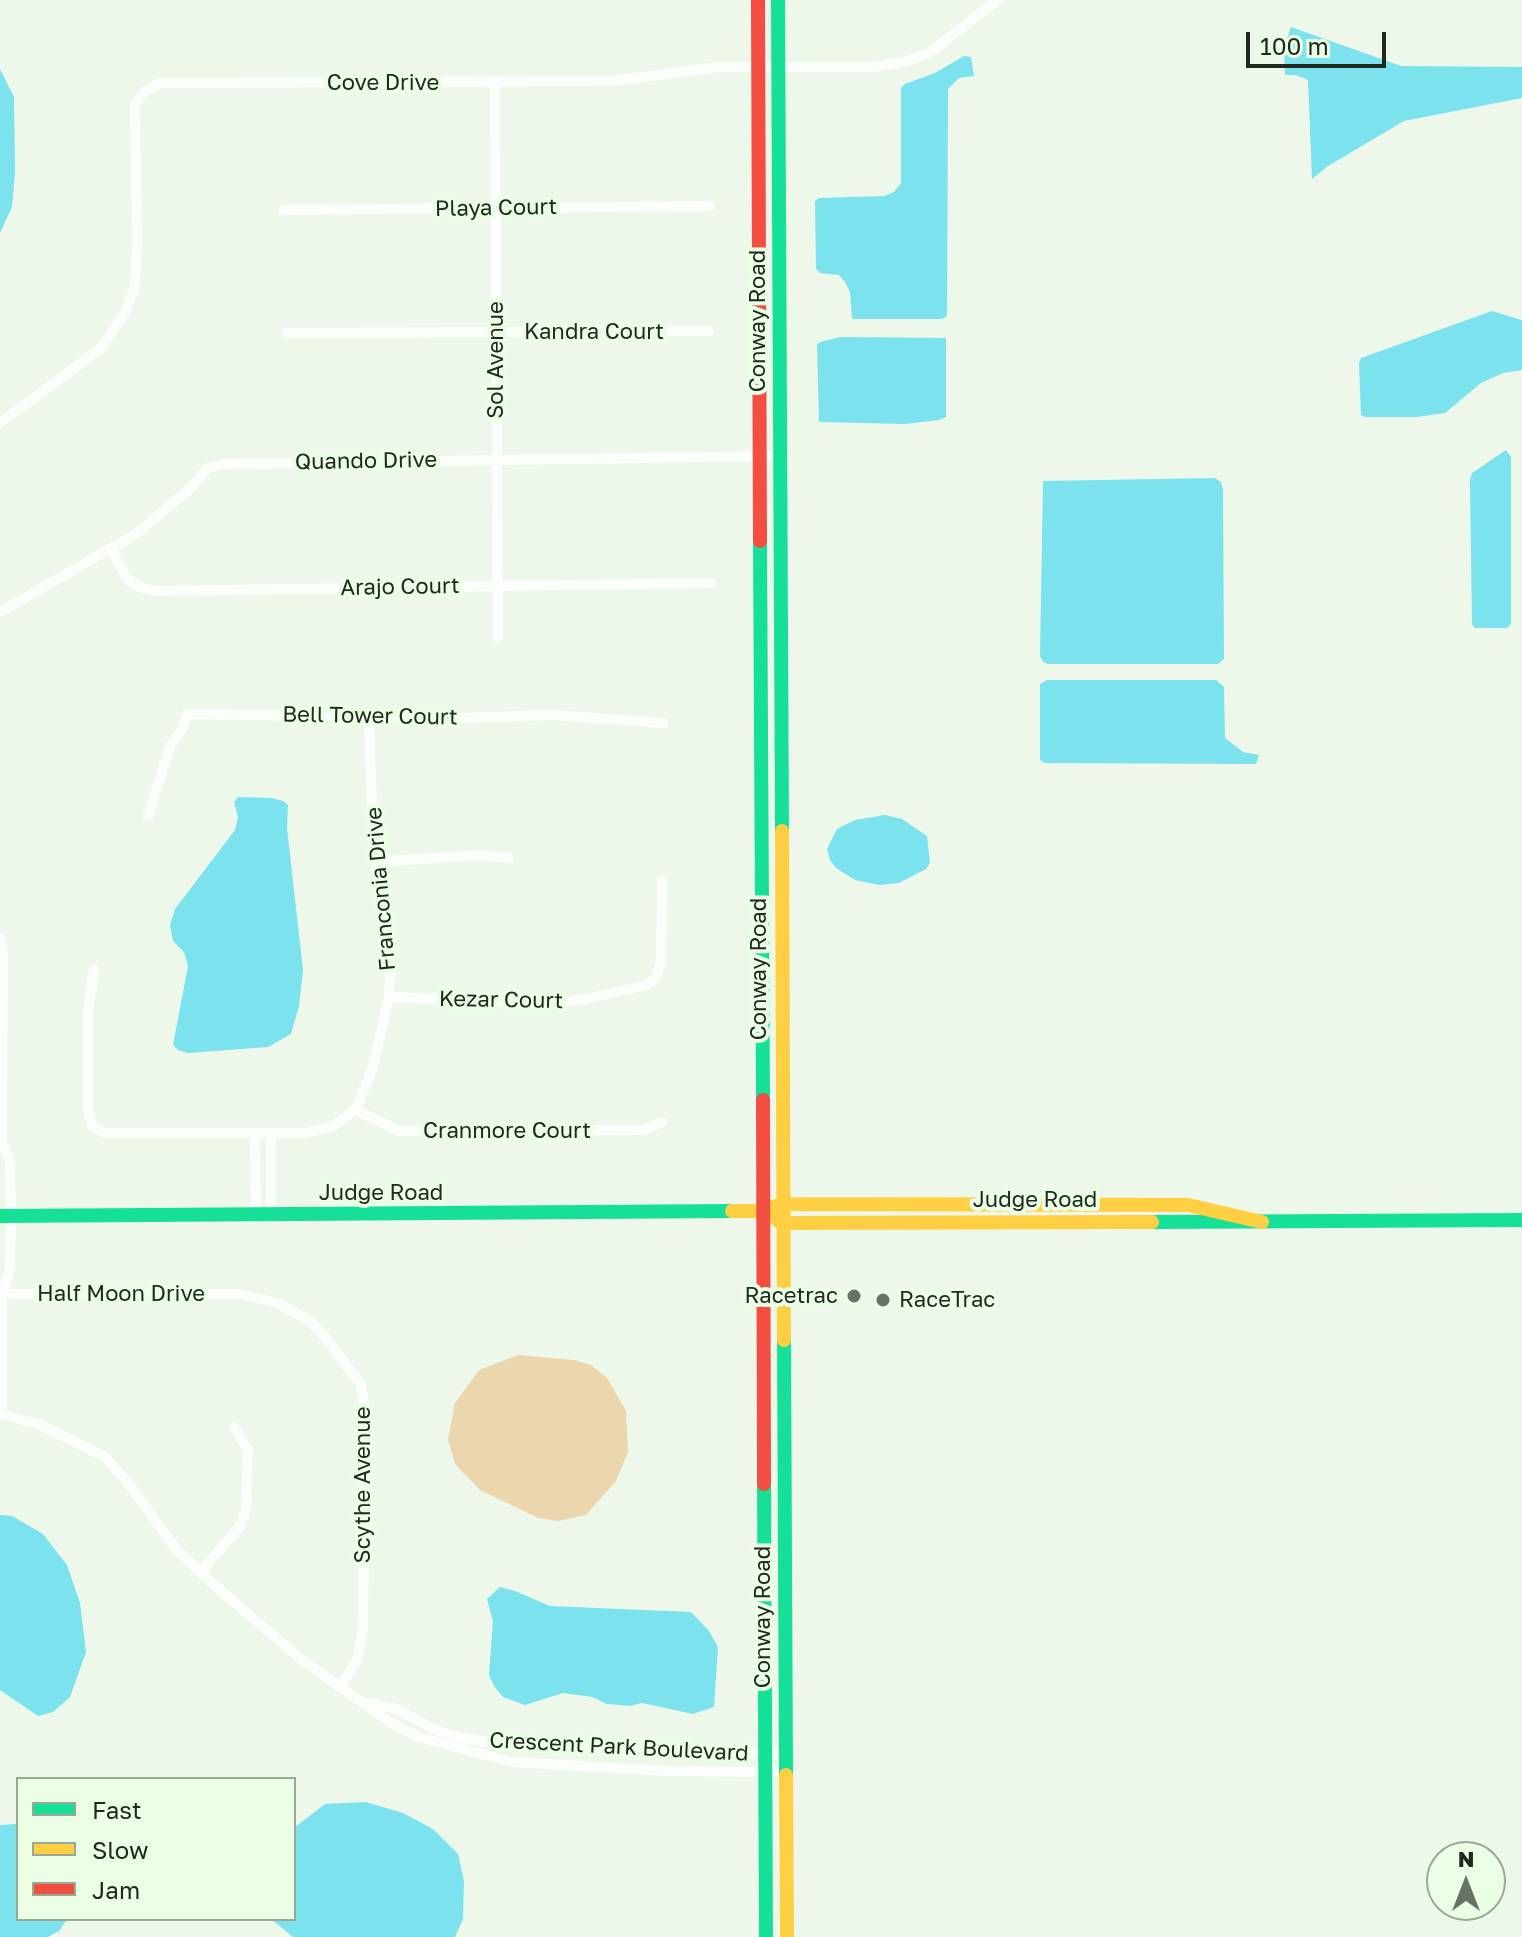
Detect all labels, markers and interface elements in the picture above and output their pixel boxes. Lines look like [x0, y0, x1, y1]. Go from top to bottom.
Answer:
scale bar [1250, 16, 1390, 66]
text: 100 m [1260, 31, 1329, 60]
street label: Cove Drive [327, 70, 439, 96]
street label: Playa Court [435, 194, 557, 222]
street label: Conway Road [745, 250, 771, 392]
street label: Sol Avenue [483, 301, 509, 419]
street label: Kandra Court [524, 319, 664, 345]
street label: Quando Drive [295, 447, 437, 475]
street label: Arajo Court [340, 573, 460, 601]
street label: Bell Tower Court [282, 701, 458, 731]
street label: Franconia Drive [361, 806, 401, 972]
street label: Conway Road [746, 898, 772, 1040]
street label: Kezar Court [439, 986, 563, 1014]
street label: Cranmore Court [423, 1118, 591, 1144]
street label: Judge Road [319, 1180, 443, 1206]
street label: Judge Road [973, 1187, 1097, 1213]
street label: Half Moon Drive [37, 1281, 205, 1307]
place label: Racetrac [745, 1283, 838, 1309]
marker: Racetrac [845, 1287, 863, 1305]
place label: RaceTrac [899, 1287, 995, 1313]
marker: RaceTrac [874, 1291, 892, 1309]
street label: Scythe Avenue [350, 1407, 376, 1563]
street label: Conway Road [750, 1546, 776, 1688]
street label: Crescent Park Boulevard [489, 1727, 749, 1767]
legend [16, 1777, 296, 1921]
text: Fast [92, 1795, 142, 1824]
text: Slow [92, 1835, 148, 1864]
north arrow [1426, 1841, 1506, 1921]
text: N [1458, 1845, 1474, 1872]
text: Jam [92, 1875, 140, 1904]

